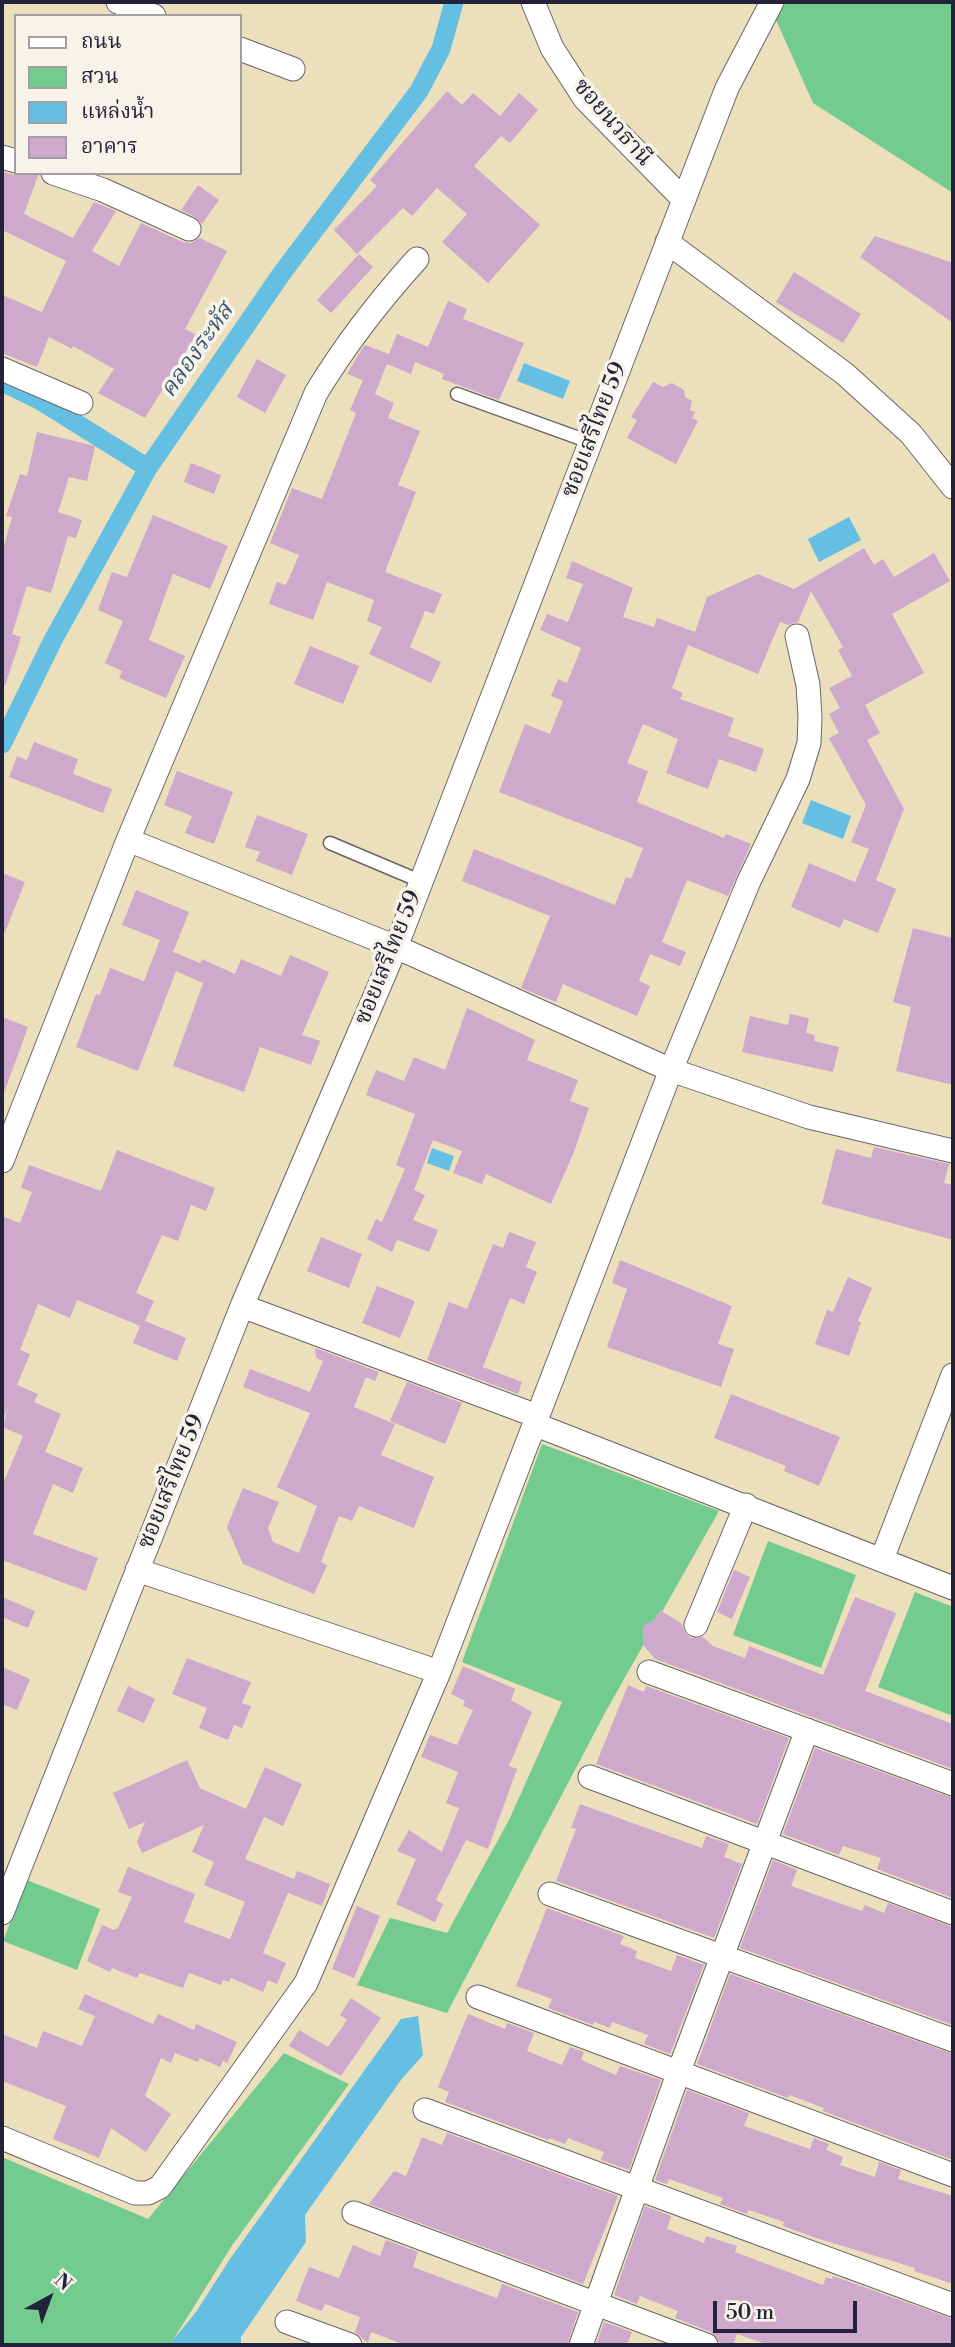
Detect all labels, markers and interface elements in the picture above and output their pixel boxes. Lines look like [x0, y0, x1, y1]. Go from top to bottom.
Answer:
legend [14, 14, 242, 175]
text: ถนน [81, 29, 122, 55]
text: สวน [81, 64, 119, 90]
street label: ซอยนวธานี [567, 74, 657, 172]
text: แหล่งน้ำ [81, 99, 154, 125]
text: อาคาร [81, 134, 138, 160]
water label: คลองระหัส [155, 298, 241, 404]
street label: ซอยเสรีไทย 59 [557, 359, 633, 501]
street label: ซอยเสรีไทย 59 [350, 887, 428, 1029]
street label: ซอยเสรีไทย 59 [133, 1411, 211, 1553]
north arrow [14, 2263, 84, 2333]
text: N [49, 2268, 76, 2296]
scale bar [717, 2288, 860, 2332]
text: 50 m [726, 2300, 774, 2326]

